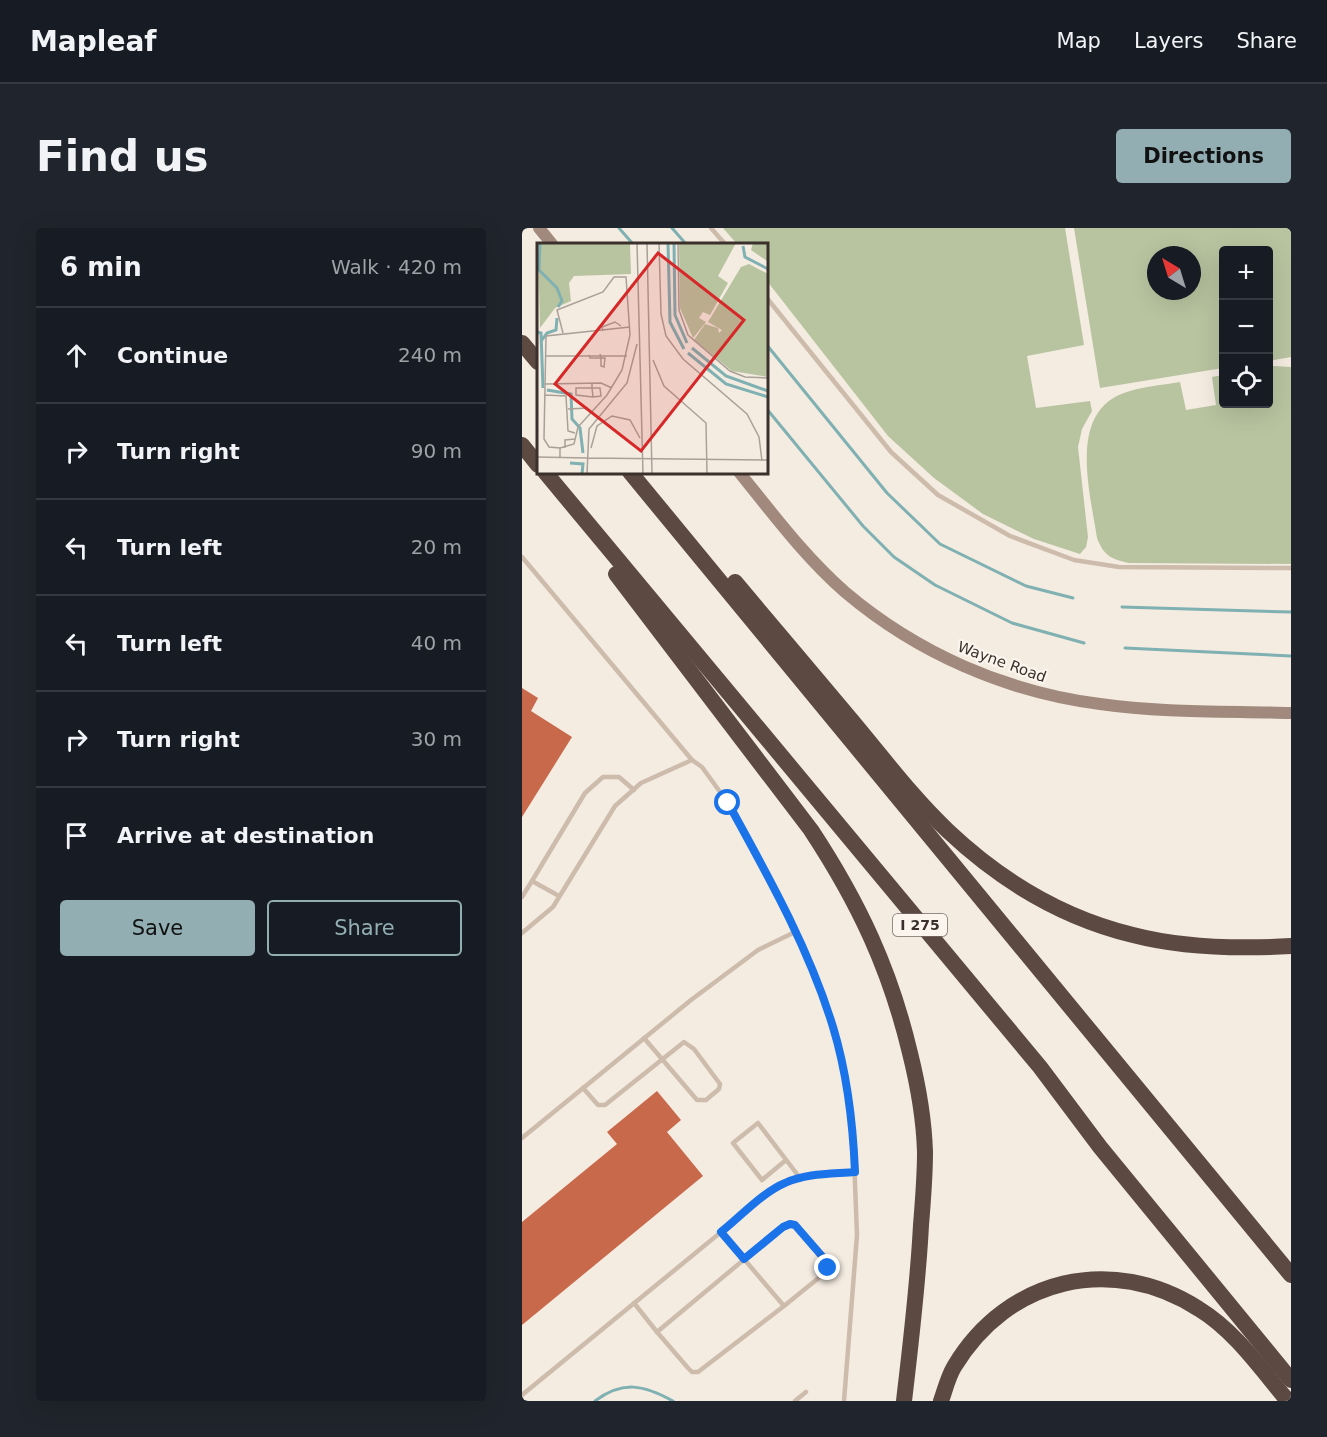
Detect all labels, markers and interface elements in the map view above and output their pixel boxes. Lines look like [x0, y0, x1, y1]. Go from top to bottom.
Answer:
text: Mapleaf [30, 25, 156, 58]
text: Map [1057, 29, 1101, 53]
text: Layers [1134, 29, 1203, 53]
text: Share [1236, 29, 1297, 53]
button: Directions [1116, 129, 1291, 183]
text: Find us [36, 132, 209, 181]
inset map [537, 243, 768, 474]
north arrow [1147, 246, 1201, 300]
map controls [1219, 246, 1273, 408]
button: + [1219, 246, 1273, 300]
text: 6 min [60, 252, 142, 282]
text: Walk · 420 m [331, 255, 462, 279]
button: − [1219, 300, 1273, 354]
icon: ahead [60, 339, 93, 372]
text: Continue [117, 343, 228, 368]
text: 240 m [398, 343, 462, 367]
button: locate [1219, 354, 1273, 408]
icon: right [60, 435, 93, 468]
text: Turn right [117, 439, 240, 464]
text: 90 m [411, 439, 462, 463]
icon: left [60, 531, 93, 564]
text: Turn left [117, 535, 222, 560]
text: 20 m [411, 535, 462, 559]
icon: left [60, 627, 93, 660]
text: Turn left [117, 631, 222, 656]
text: 40 m [411, 631, 462, 655]
street label: Wayne Road [955, 638, 1049, 686]
icon: right [60, 723, 93, 756]
text: Turn right [117, 727, 240, 752]
text: 30 m [411, 727, 462, 751]
route start [714, 789, 740, 815]
icon: arrive [60, 819, 93, 852]
text: Arrive at destination [117, 823, 374, 848]
button: Save [60, 900, 255, 956]
button: Share [267, 900, 462, 956]
road number: I 275 [893, 914, 947, 936]
route end [814, 1254, 840, 1280]

